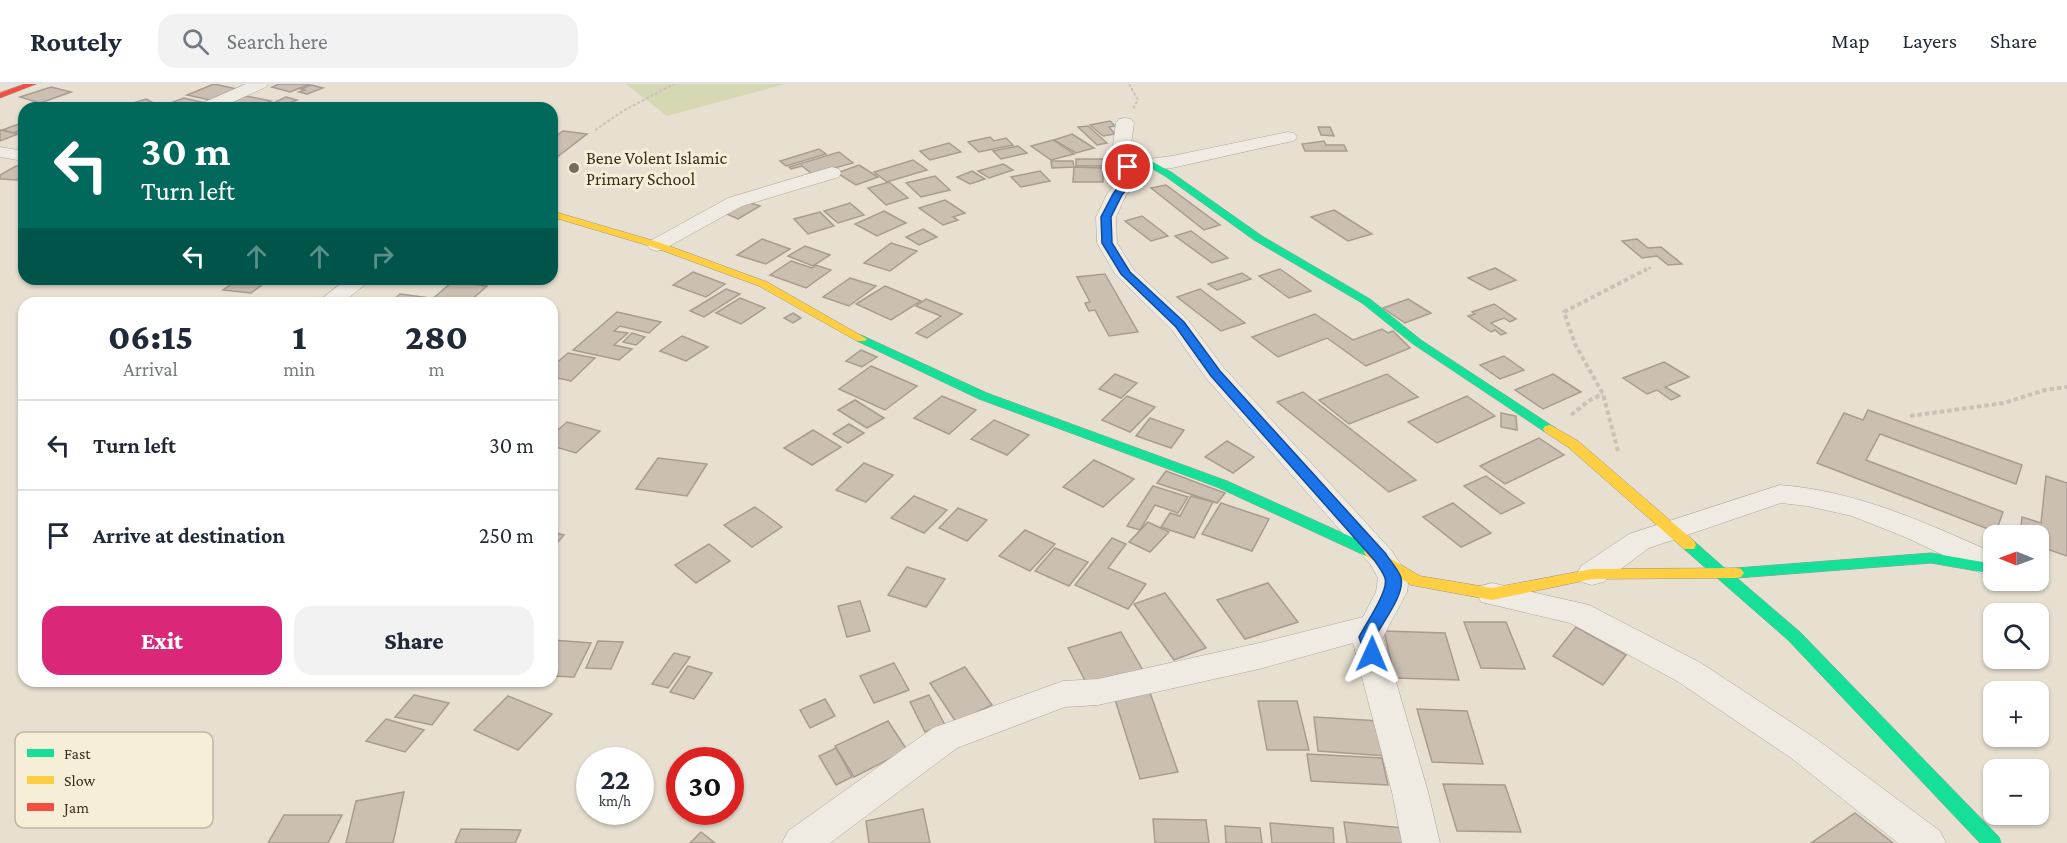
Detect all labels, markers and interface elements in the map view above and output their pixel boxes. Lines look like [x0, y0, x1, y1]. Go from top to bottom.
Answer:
search box [158, 14, 578, 68]
icon: search [179, 25, 212, 58]
text: Routely [30, 26, 122, 57]
text: Search here [227, 29, 328, 54]
text: Map [1831, 29, 1870, 53]
text: Layers [1903, 29, 1957, 53]
text: Share [1990, 29, 2037, 53]
icon: left [42, 126, 120, 204]
text: 30 m [141, 127, 231, 174]
pin [1102, 141, 1153, 192]
place label: Bene Volent Islamic Primary School [586, 148, 728, 189]
icon: arrive [1111, 150, 1144, 183]
marker: Bene Volent Islamic Primary School [567, 161, 581, 175]
text: Turn left [141, 176, 235, 206]
icon: left [177, 240, 210, 273]
icon: ahead [240, 240, 273, 273]
icon: ahead [303, 240, 336, 273]
icon: right [366, 240, 399, 273]
text: 06:15 [108, 317, 193, 357]
text: 1 [292, 317, 306, 357]
text: 280 [405, 317, 468, 357]
text: Arrival [123, 358, 178, 380]
text: min [283, 358, 315, 380]
text: m [429, 358, 445, 380]
icon: left [42, 429, 75, 462]
text: Turn left [93, 433, 176, 458]
text: 30 m [489, 433, 534, 458]
icon: arrive [42, 519, 75, 552]
text: Arrive at destination [93, 523, 285, 548]
text: 250 m [479, 523, 534, 548]
north arrow [1983, 525, 2049, 591]
map controls [1983, 525, 2049, 825]
button: search [1983, 603, 2049, 669]
button: Exit [42, 606, 282, 675]
button: Share [294, 606, 534, 675]
position arrow [1340, 622, 1404, 686]
button: + [1983, 681, 2049, 747]
legend [15, 732, 213, 828]
text: Fast [64, 745, 91, 762]
speed limit sign: 30 [666, 747, 744, 825]
button: − [1983, 759, 2049, 825]
text: 22 [600, 762, 630, 795]
text: Slow [64, 772, 96, 789]
text: km/h [599, 793, 631, 809]
text: Jam [62, 799, 89, 817]

